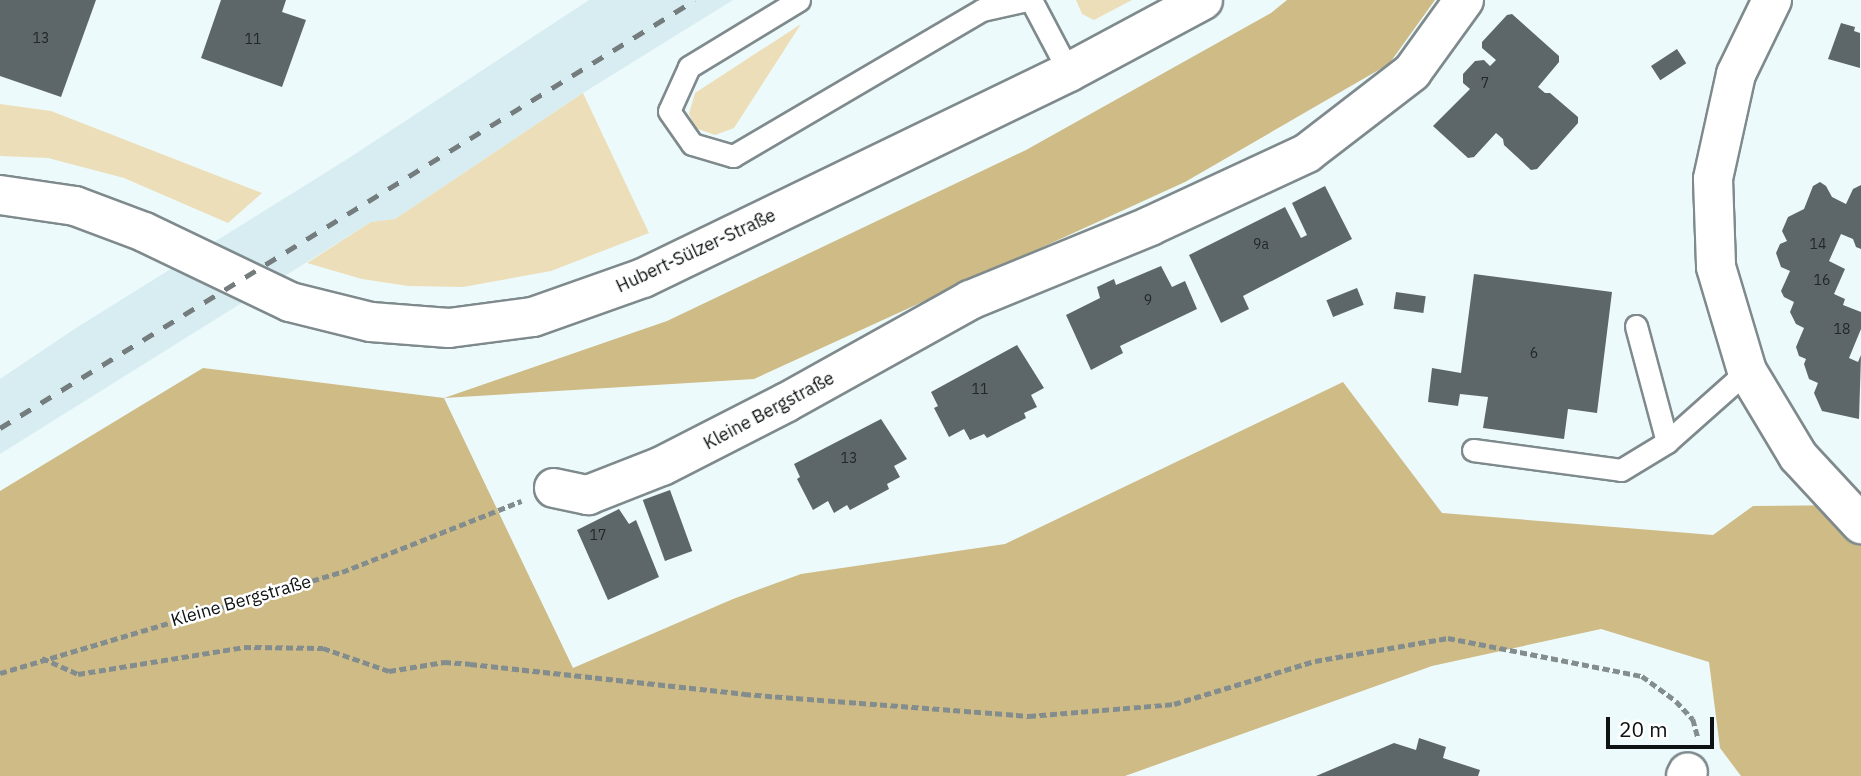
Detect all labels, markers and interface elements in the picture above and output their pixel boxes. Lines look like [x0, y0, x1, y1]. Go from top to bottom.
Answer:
house number: 13 [33, 30, 49, 46]
house number: 11 [245, 31, 261, 47]
house number: 7 [1481, 75, 1489, 91]
street label: Hubert-Sülzer-Straße [613, 204, 779, 298]
house number: 9a [1253, 236, 1269, 252]
house number: 14 [1810, 236, 1826, 252]
house number: 16 [1814, 272, 1830, 288]
house number: 9 [1144, 292, 1152, 308]
house number: 18 [1834, 321, 1850, 337]
house number: 6 [1530, 345, 1538, 361]
street label: Kleine Bergstraße [700, 367, 838, 455]
house number: 11 [972, 381, 988, 397]
house number: 13 [841, 450, 857, 466]
house number: 17 [590, 527, 606, 543]
street label: Kleine Bergstraße [168, 571, 314, 631]
scale bar [1609, 702, 1717, 746]
text: 20 m [1619, 715, 1668, 743]

